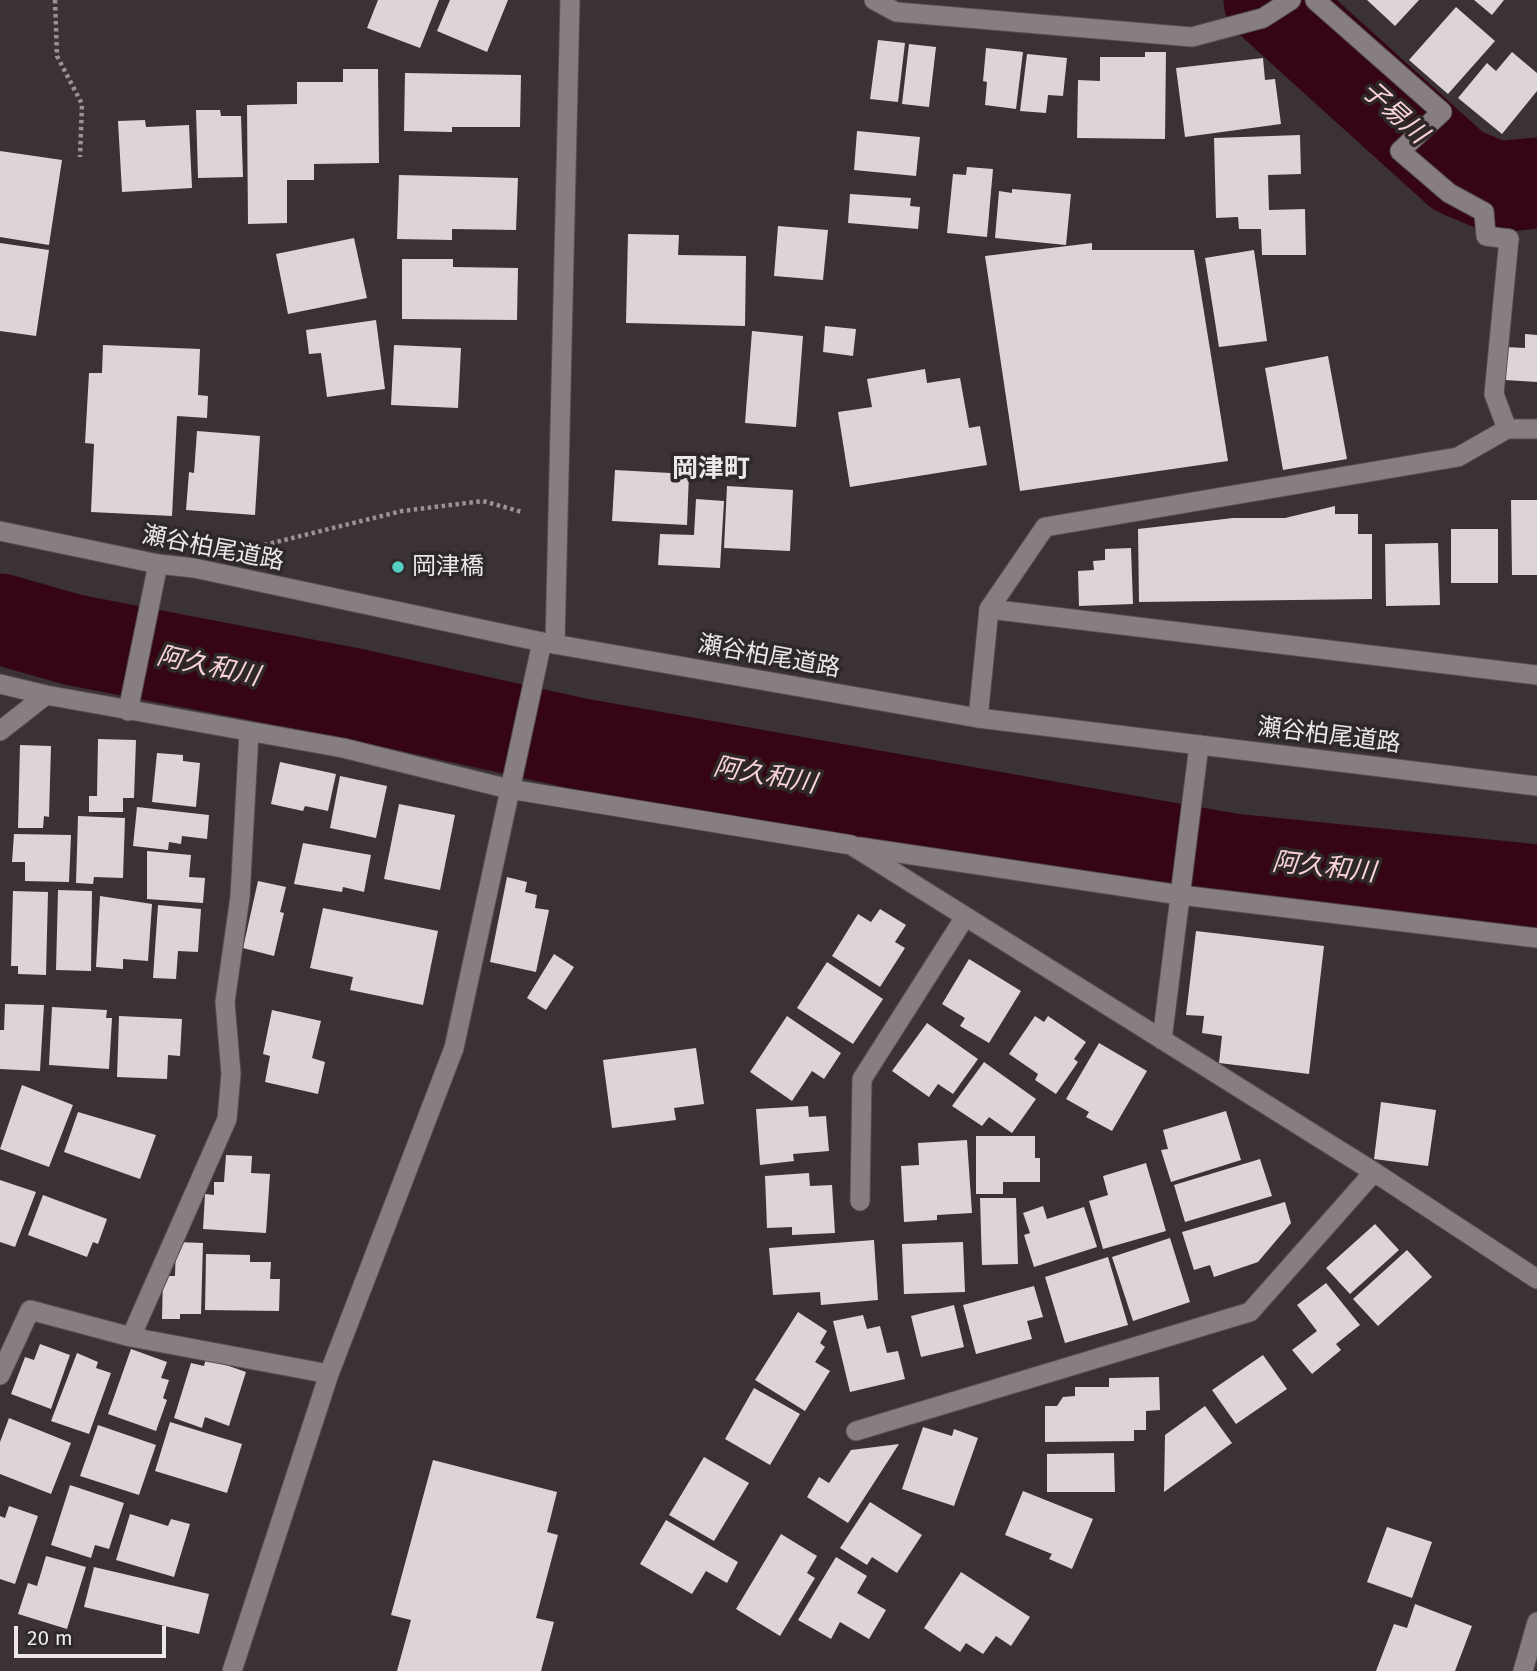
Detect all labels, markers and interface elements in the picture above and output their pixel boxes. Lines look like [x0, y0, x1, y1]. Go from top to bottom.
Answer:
water label: 子易川 [1355, 75, 1433, 151]
district label: 岡津町 [672, 454, 750, 486]
street label: 瀬谷柏尾道路 [140, 521, 286, 577]
place label: 岡津橋 [412, 553, 484, 581]
marker: 岡津橋 [390, 559, 406, 575]
street label: 瀬谷柏尾道路 [696, 630, 842, 684]
water label: 阿久和川 [154, 641, 262, 693]
street label: 瀬谷柏尾道路 [1256, 713, 1402, 759]
water label: 阿久和川 [711, 752, 819, 800]
water label: 阿久和川 [1271, 847, 1377, 889]
scale bar [18, 1612, 170, 1656]
text: 20 m [27, 1625, 73, 1651]

